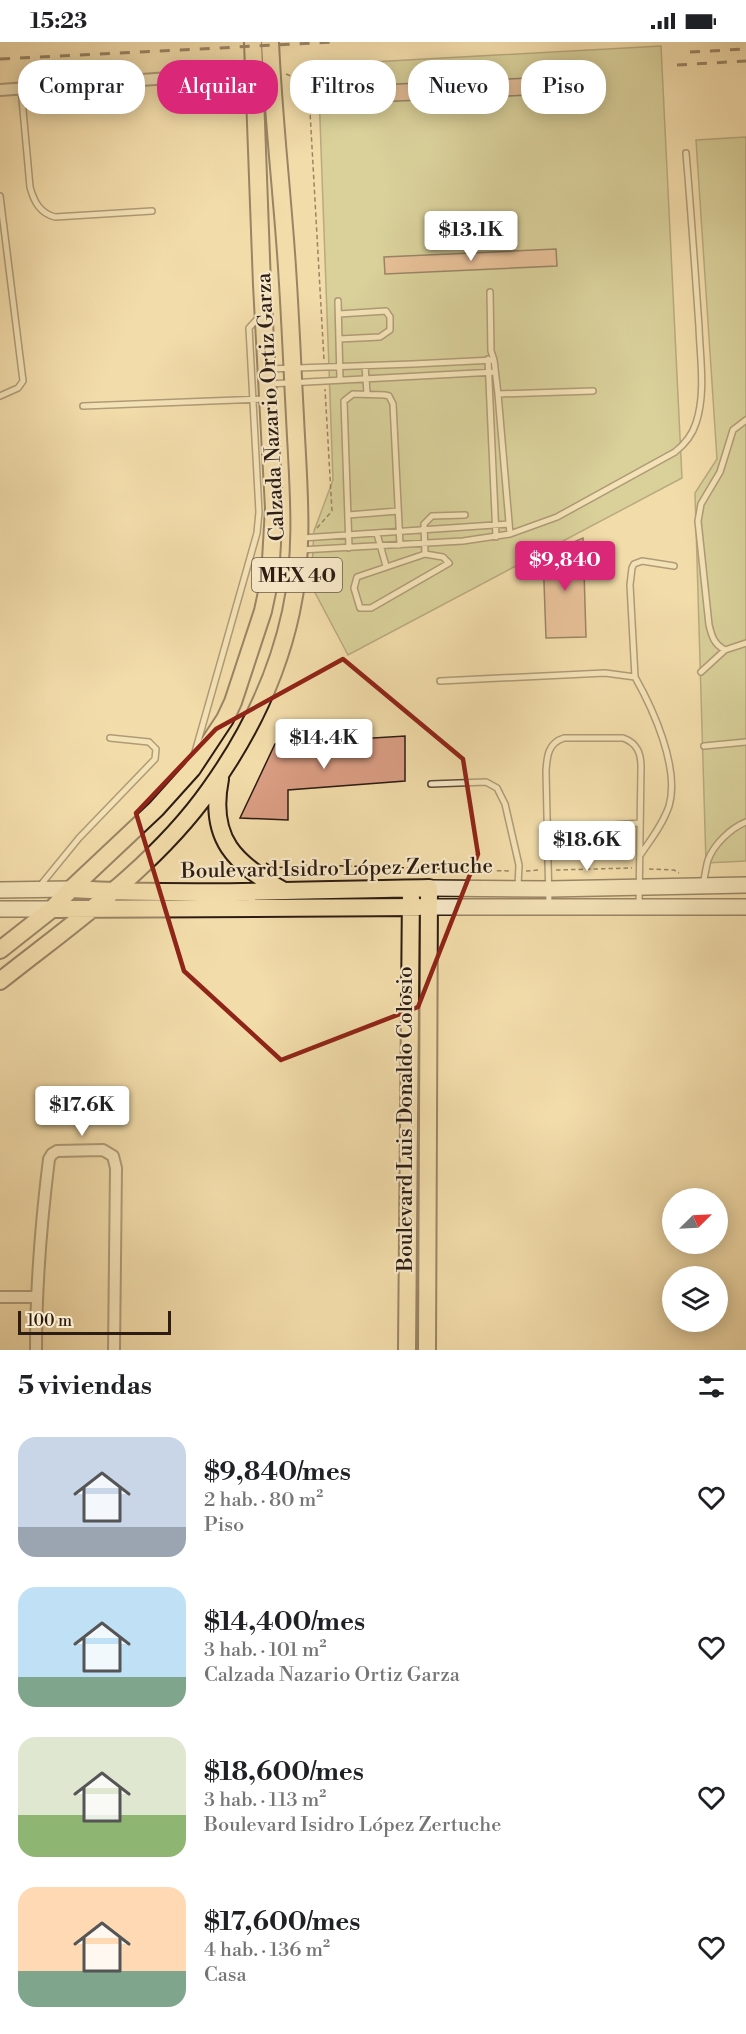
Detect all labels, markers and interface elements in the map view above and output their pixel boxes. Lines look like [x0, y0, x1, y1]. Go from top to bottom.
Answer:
text: 15:23 [30, 8, 87, 35]
chip: Comprar [18, 60, 145, 114]
chip: Alquilar [157, 60, 278, 114]
chip: Filtros [290, 60, 396, 114]
chip: Nuevo [408, 60, 509, 114]
chip: Piso [521, 60, 606, 114]
pin: $13.1K [422, 211, 520, 262]
text: $13.1K [439, 218, 503, 243]
street label: Calzada Nazario Ortiz Garza [251, 272, 291, 542]
pin: $9,840 [516, 541, 614, 592]
text: $9,840 [529, 548, 601, 573]
road number: MEX 40 [252, 558, 342, 592]
pin: $14.4K [275, 719, 373, 770]
text: $14.4K [289, 726, 359, 751]
pin: $18.6K [538, 821, 636, 872]
text: $18.6K [553, 828, 621, 853]
street label: Boulevard Isidro López Zertuche [180, 853, 493, 885]
street label: Boulevard Luis Donaldo Colosio [393, 966, 419, 1273]
pin: $17.6K [33, 1086, 131, 1137]
text: $17.6K [49, 1093, 115, 1118]
north arrow [662, 1188, 728, 1254]
map controls [662, 1188, 728, 1332]
button: layers [662, 1266, 728, 1332]
scale bar [18, 1308, 171, 1336]
text: 100 m [27, 1311, 72, 1331]
text: 5 viviendas [18, 1370, 152, 1402]
icon: filters [695, 1370, 728, 1403]
text: $9,840/mes [204, 1456, 351, 1488]
icon: home [66, 1461, 138, 1533]
icon: heart [695, 1481, 728, 1514]
text: 2 hab. · 80 m² [204, 1488, 323, 1513]
text: Piso [204, 1513, 244, 1538]
text: $14,400/mes [204, 1606, 365, 1638]
icon: home [66, 1611, 138, 1683]
icon: heart [695, 1631, 728, 1664]
text: 3 hab. · 101 m² [204, 1638, 327, 1663]
text: Calzada Nazario Ortiz Garza [204, 1663, 460, 1688]
text: $18,600/mes [204, 1756, 364, 1788]
icon: home [66, 1761, 138, 1833]
icon: heart [695, 1781, 728, 1814]
text: 3 hab. · 113 m² [204, 1788, 326, 1813]
text: Boulevard Isidro López Zertuche [204, 1813, 501, 1838]
text: $17,600/mes [204, 1906, 360, 1938]
icon: home [66, 1911, 138, 1983]
icon: heart [695, 1931, 728, 1964]
text: 4 hab. · 136 m² [204, 1938, 330, 1963]
text: Casa [204, 1963, 247, 1988]

